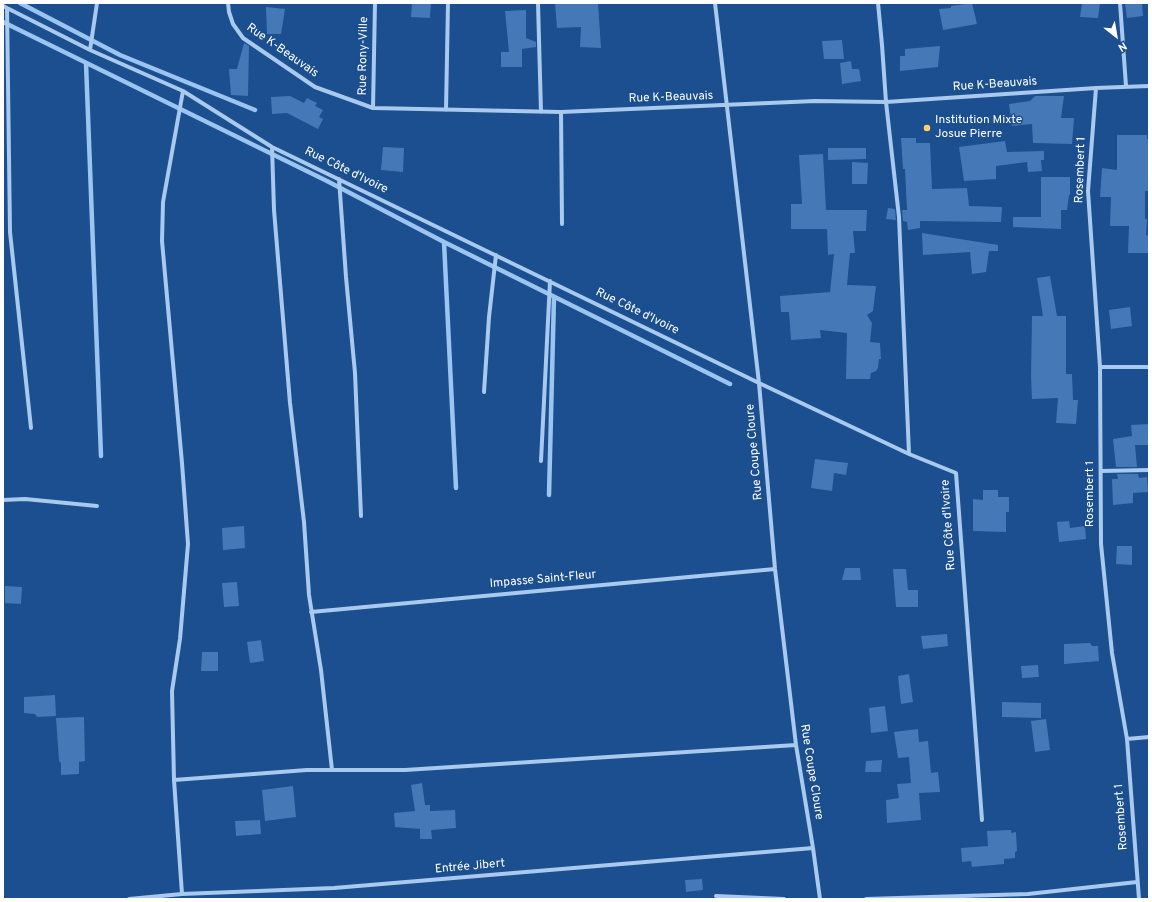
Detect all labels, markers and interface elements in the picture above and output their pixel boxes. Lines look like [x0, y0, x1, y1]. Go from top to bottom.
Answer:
street label: Rue Rony-Ville [356, 16, 372, 96]
north arrow [1096, 16, 1136, 56]
street label: Rue K-Beauvais [243, 21, 321, 81]
text: N [1115, 38, 1129, 54]
street label: Rue K-Beauvais [952, 75, 1038, 95]
street label: Rue K-Beauvais [628, 89, 714, 107]
place label: Institution Mixte Josue Pierre [935, 114, 1022, 142]
marker: Institution Mixte Josue Pierre [922, 123, 932, 133]
street label: Rosembert 1 [1073, 136, 1089, 204]
street label: Rue Côte d'Ivoire [302, 145, 390, 197]
street label: Rue Côte d'Ivoire [593, 286, 681, 338]
street label: Rue Coupe Cloure [744, 403, 766, 501]
street label: Rosembert 1 [1084, 461, 1098, 527]
street label: Rue Côte d'Ivoire [939, 479, 959, 571]
street label: Impasse Saint-Fleur [489, 568, 597, 592]
street label: Rue Coupe Cloure [796, 723, 826, 821]
street label: Rosembert 1 [1112, 783, 1132, 851]
street label: Entrée Jibert [434, 857, 506, 877]

